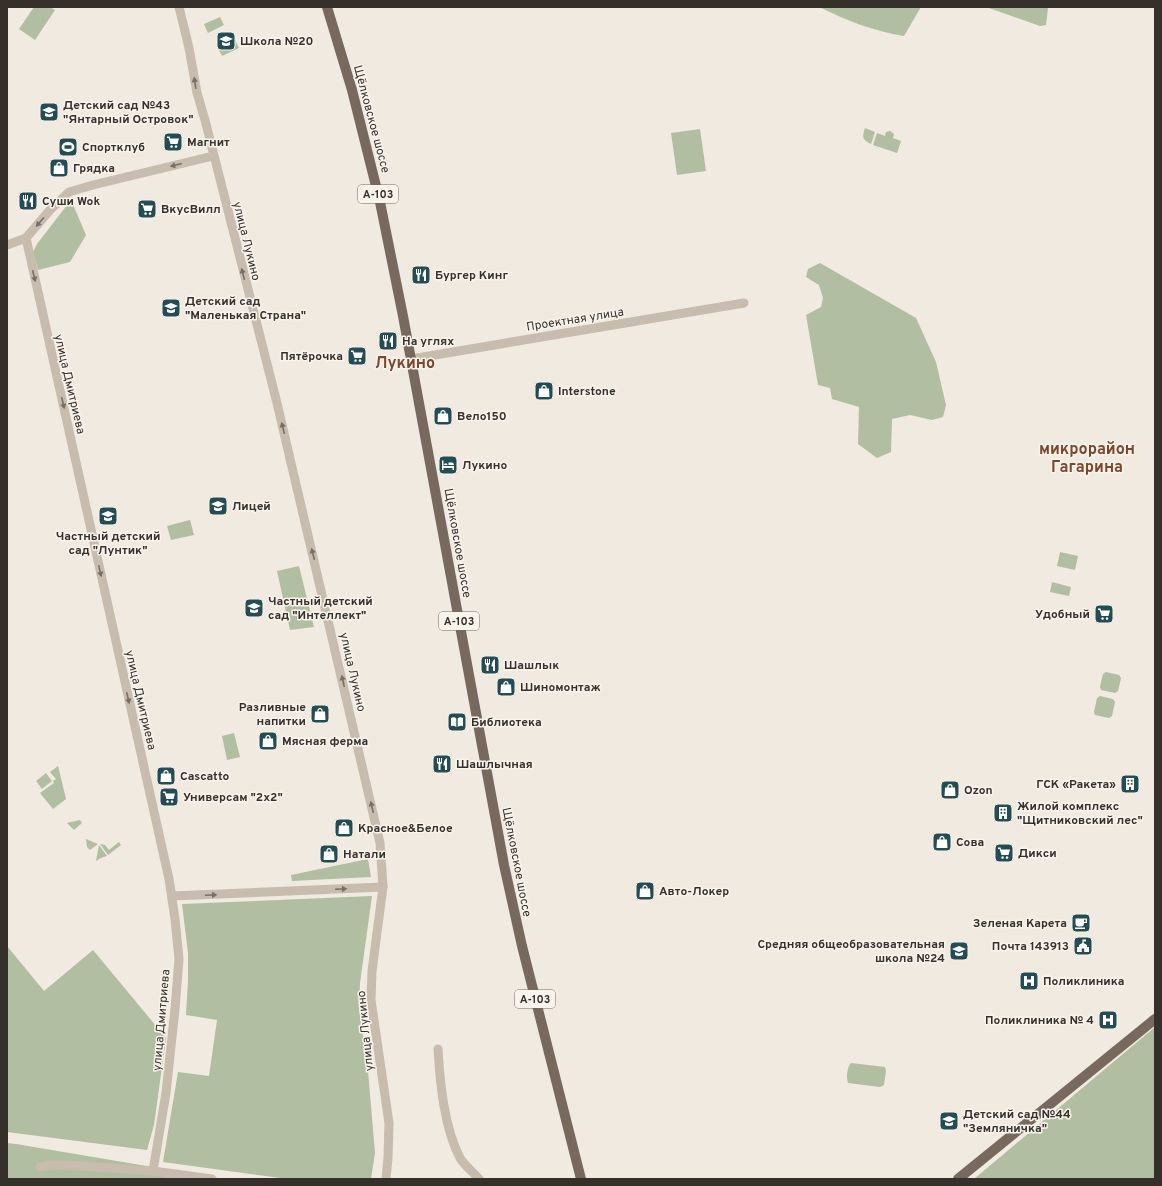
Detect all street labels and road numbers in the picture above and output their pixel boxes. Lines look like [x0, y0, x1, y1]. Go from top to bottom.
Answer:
street label: Щёлковское шоссе [349, 63, 393, 175]
road number: А-103 [358, 185, 398, 203]
street label: улица Лукино [228, 200, 264, 283]
street label: Проектная улица [525, 304, 625, 336]
street label: улица Дмитриева [50, 333, 88, 436]
street label: Щёлковское шоссе [439, 487, 475, 599]
road number: А-103 [439, 612, 479, 630]
street label: улица Лукино [335, 631, 369, 714]
street label: улица Дмитриева [121, 649, 159, 752]
street label: Щёлковское шоссе [498, 806, 534, 918]
street label: улица Дмитриева [150, 969, 174, 1072]
street label: улица Лукино [354, 989, 378, 1072]
road number: А-103 [515, 990, 555, 1008]

